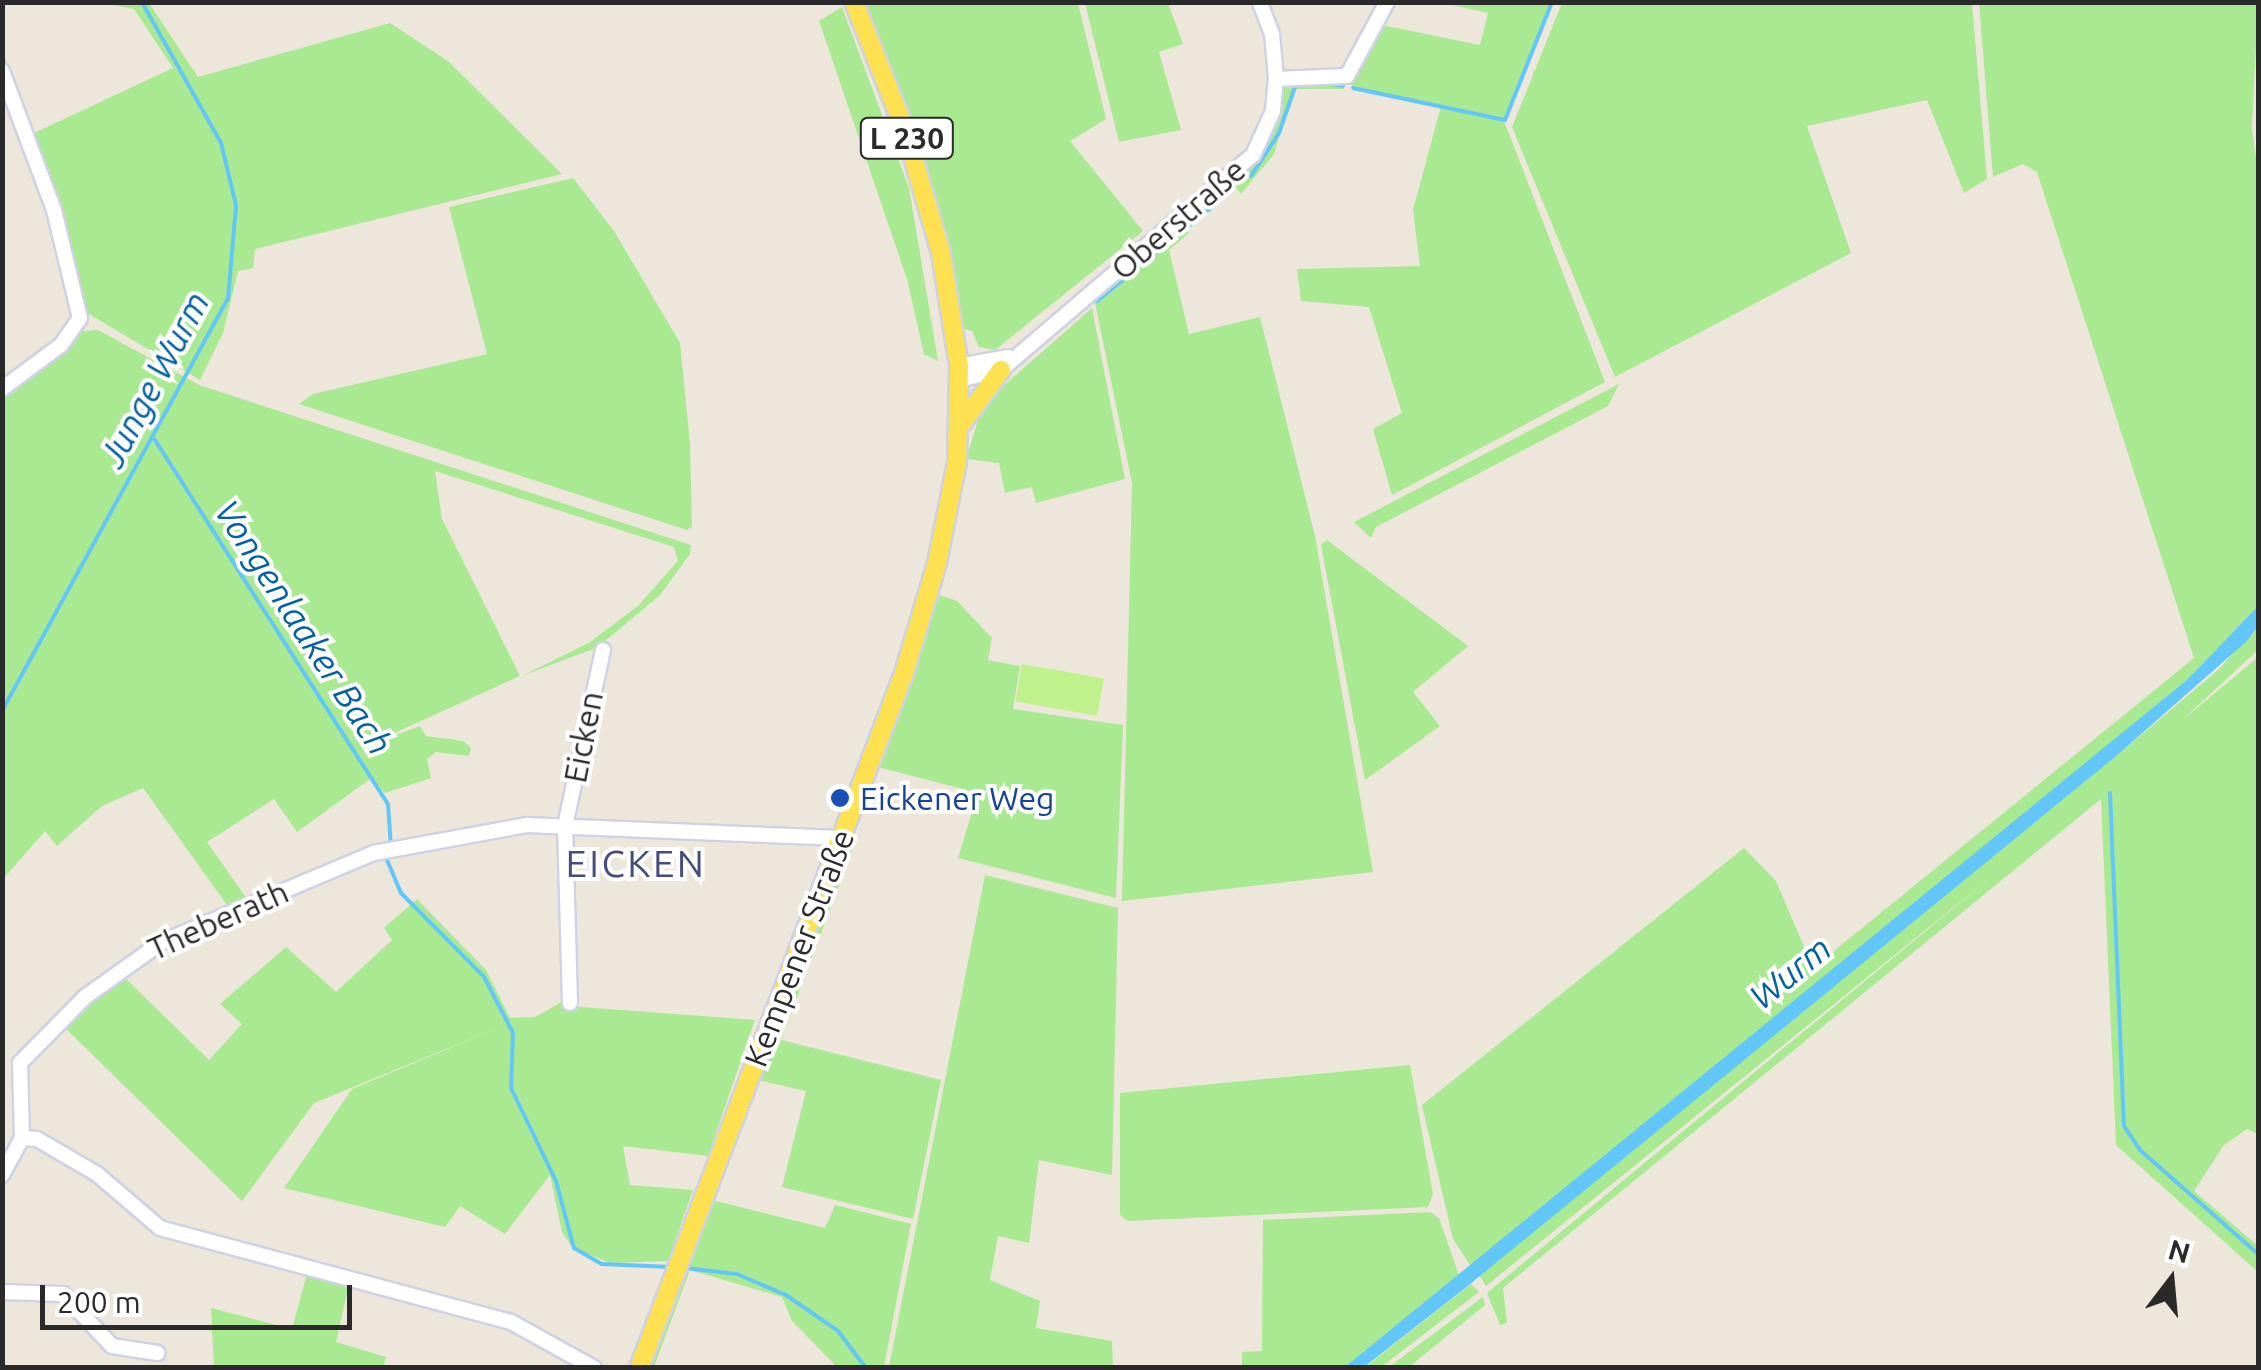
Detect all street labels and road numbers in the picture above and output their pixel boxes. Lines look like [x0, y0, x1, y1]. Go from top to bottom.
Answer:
road number: L 230 [860, 113, 954, 163]
street label: Oberstraße [1103, 150, 1253, 288]
street label: Eicken [555, 688, 611, 786]
street label: Kempener Straße [736, 824, 862, 1072]
street label: Theberath [142, 872, 294, 968]

